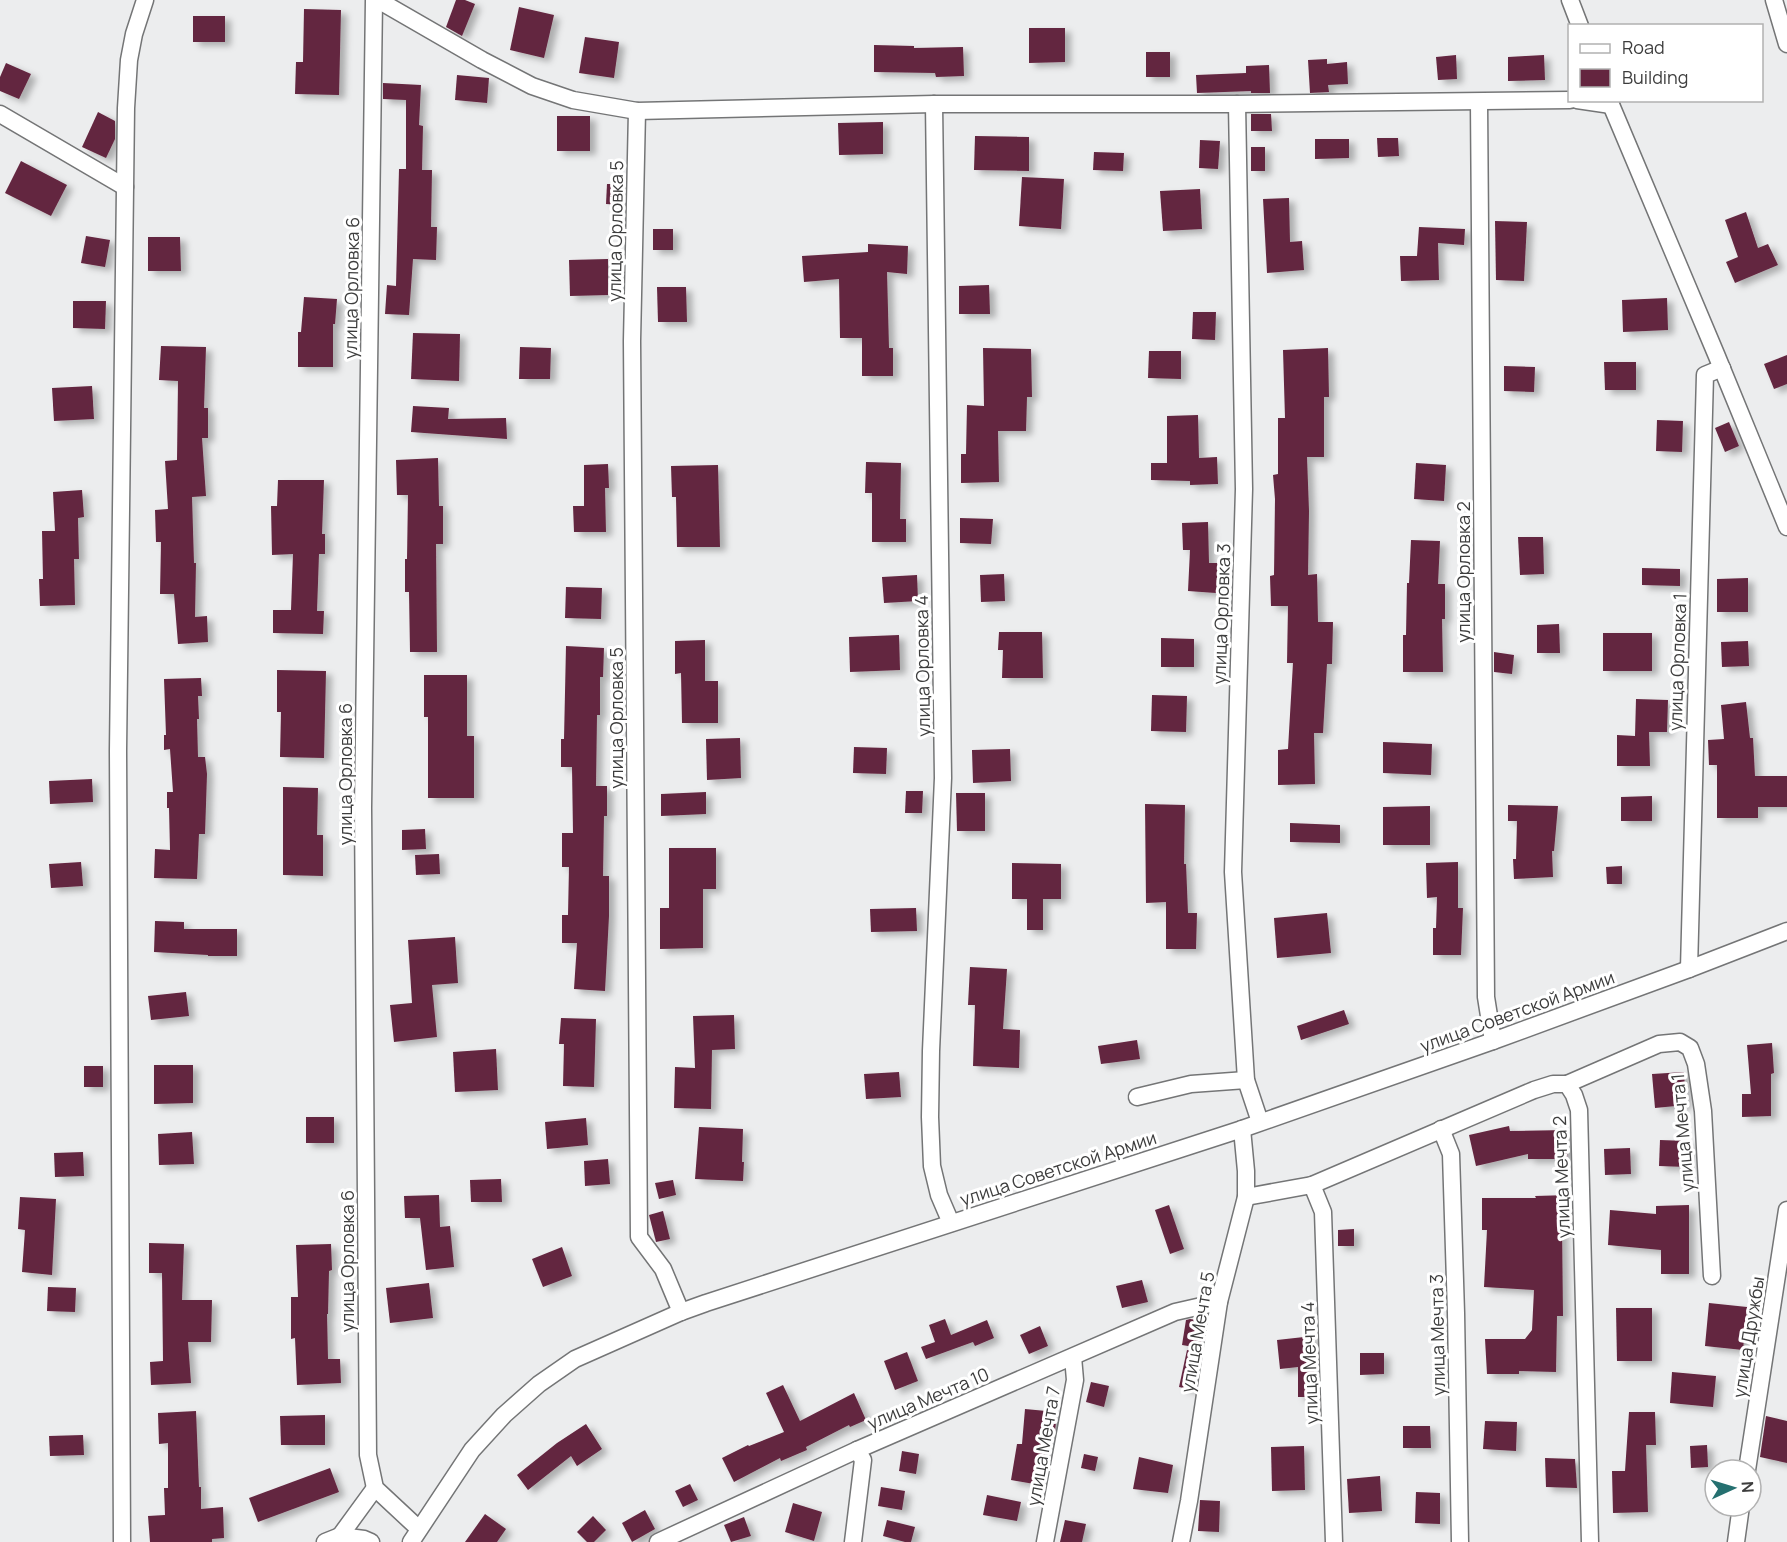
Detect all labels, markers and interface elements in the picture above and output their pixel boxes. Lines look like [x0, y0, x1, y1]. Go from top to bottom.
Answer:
legend [1568, 24, 1763, 102]
text: Road [1622, 35, 1665, 59]
text: Building [1622, 65, 1688, 89]
street label: улица Орловка 5 [602, 160, 628, 302]
street label: улица Орловка 6 [338, 217, 364, 359]
street label: улица Орловка 2 [1451, 501, 1475, 643]
street label: улица Орловка 3 [1207, 543, 1235, 685]
street label: улица Орловка 1 [1663, 592, 1691, 732]
street label: улица Орловка 4 [909, 595, 935, 737]
street label: улица Орловка 5 [604, 647, 628, 789]
street label: улица Орловка 6 [333, 703, 357, 845]
street label: улица Советской Армии [1417, 965, 1617, 1057]
street label: улица Мечта 1 [1665, 1073, 1699, 1193]
street label: улица Мечта 2 [1547, 1115, 1575, 1239]
street label: улица Советской Армии [957, 1125, 1159, 1211]
street label: улица Орловка 6 [335, 1190, 359, 1332]
street label: улица Мечта 5 [1175, 1270, 1219, 1394]
street label: улица Мечта 3 [1424, 1274, 1450, 1396]
street label: улица Дружбы [1727, 1275, 1769, 1399]
street label: улица Мечта 4 [1295, 1301, 1323, 1425]
street label: улица Мечта 10 [863, 1362, 993, 1434]
street label: улица Мечта 7 [1021, 1384, 1065, 1508]
north arrow [1703, 1458, 1763, 1518]
text: N [1737, 1480, 1759, 1493]

